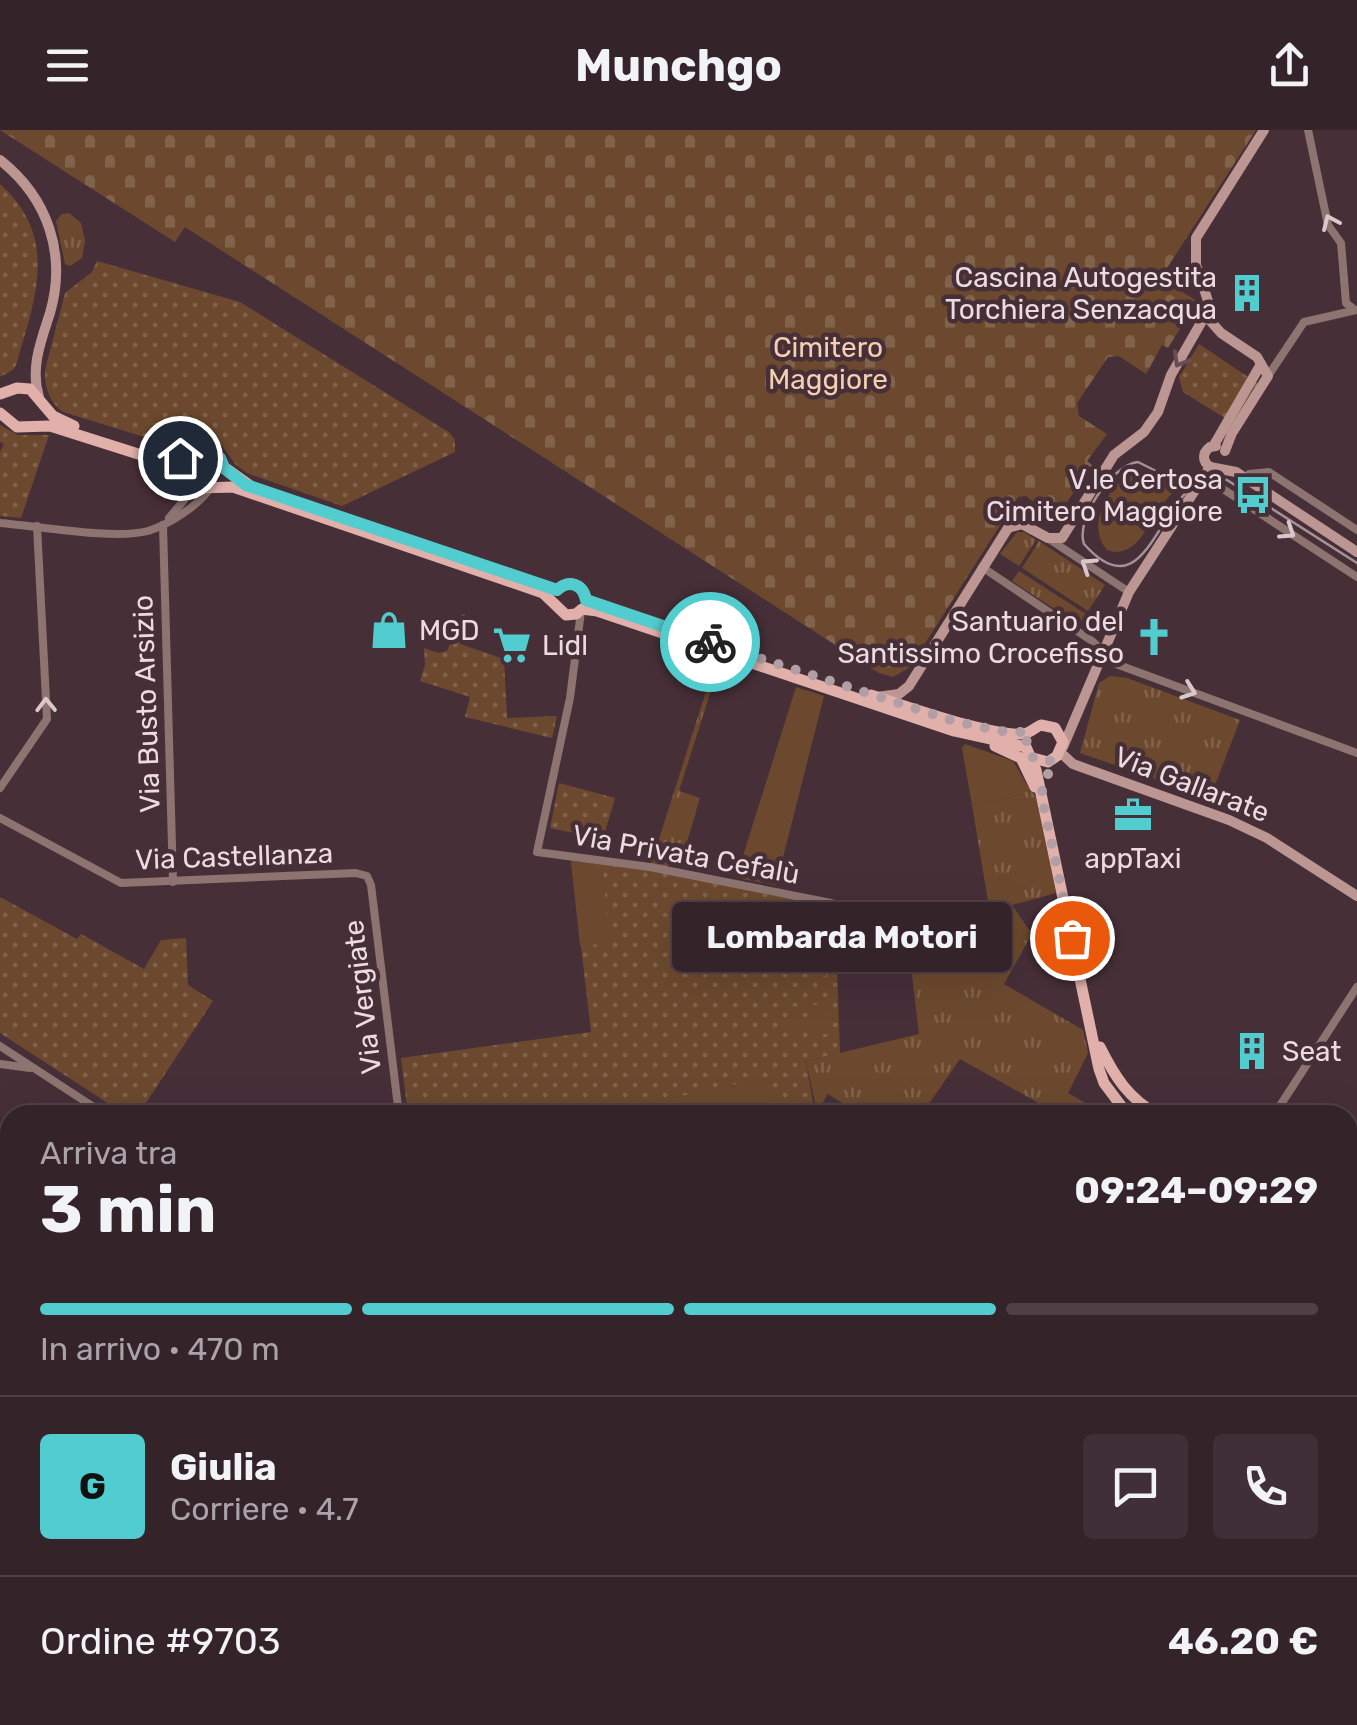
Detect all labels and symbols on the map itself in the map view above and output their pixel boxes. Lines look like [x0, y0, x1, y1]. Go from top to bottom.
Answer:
one-way arrow [1322, 214, 1342, 232]
place label: Cascina Autogestita Torchiera Senzacqua [945, 261, 1217, 326]
building icon: Cascina Autogestita Torchiera Senzacqua [1226, 272, 1268, 314]
park label: Cimitero Maggiore [768, 331, 888, 396]
one-way arrow [1173, 349, 1192, 367]
pin [138, 416, 223, 501]
place label: V.le Certosa Cimitero Maggiore [986, 463, 1223, 528]
bus stop icon: V.le Certosa Cimitero Maggiore [1232, 474, 1274, 516]
one-way arrow [1278, 520, 1296, 539]
one-way arrow [1080, 559, 1098, 578]
courier [660, 592, 760, 692]
street label: Via Busto Arsizio [126, 595, 167, 813]
place label: Santuario del Santissimo Crocefisso [837, 605, 1124, 670]
shop icon: MGD [368, 609, 410, 651]
place label: MGD [419, 614, 480, 647]
church icon: Santuario del Santissimo Crocefisso [1133, 616, 1175, 658]
supermarket icon: Lidl [491, 624, 533, 666]
place label: Lidl [542, 629, 588, 662]
one-way arrow [1180, 679, 1197, 700]
one-way arrow [35, 697, 56, 713]
street label: Via Gallarate [1110, 740, 1274, 829]
office icon: appTaxi [1112, 794, 1154, 836]
street label: Via Privata Cefalù [570, 818, 802, 891]
street label: Via Castellanza [134, 837, 334, 876]
place label: appTaxi [1084, 842, 1182, 875]
pin [1030, 896, 1115, 981]
callout: Lombarda Motori [672, 903, 1012, 973]
street label: Via Vergiate [337, 918, 388, 1076]
building icon: Seat [1231, 1030, 1273, 1072]
place label: Seat [1282, 1035, 1341, 1068]

